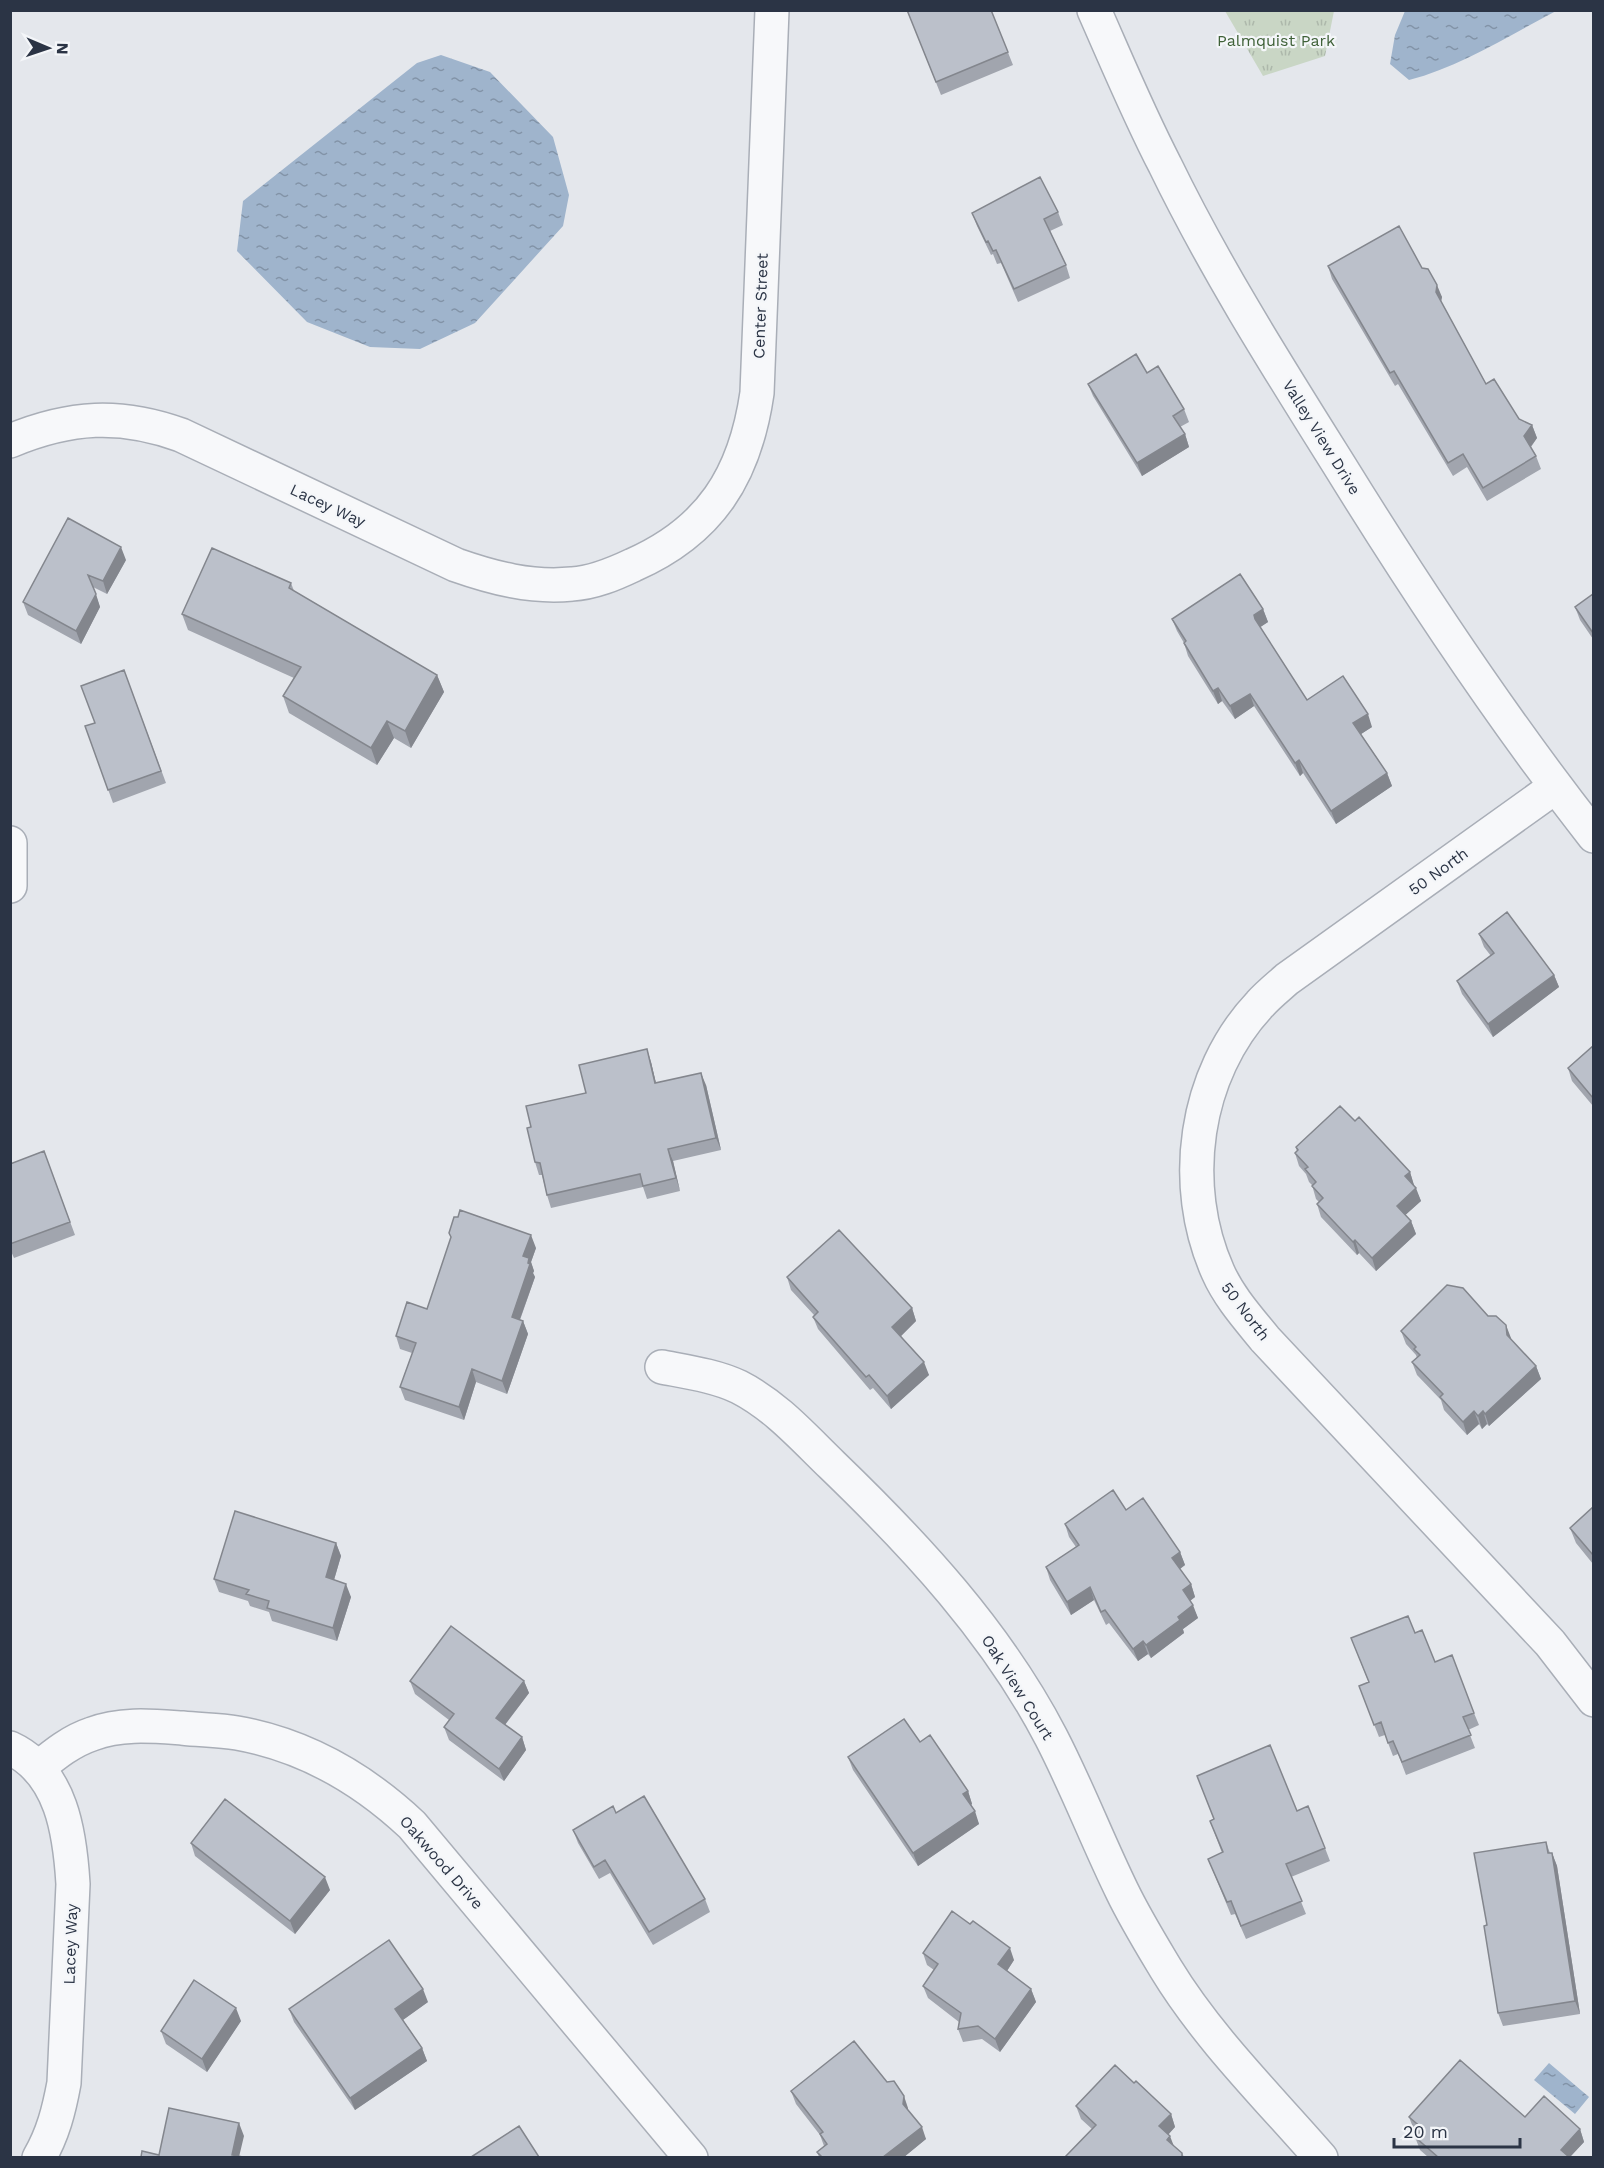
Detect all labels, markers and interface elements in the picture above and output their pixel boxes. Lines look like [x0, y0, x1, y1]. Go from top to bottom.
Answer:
north arrow [18, 18, 78, 78]
park label: Palmquist Park [1217, 31, 1335, 50]
text: N [53, 42, 72, 55]
street label: Center Street [749, 253, 772, 359]
street label: Valley View Drive [1279, 376, 1365, 498]
street label: Lacey Way [287, 480, 369, 531]
street label: 50 North [1405, 844, 1472, 899]
street label: 50 North [1217, 1278, 1274, 1344]
street label: Oak View Court [978, 1631, 1058, 1743]
street label: Oakwood Drive [396, 1812, 487, 1913]
street label: Lacey Way [60, 1902, 81, 1985]
scale bar [1394, 2111, 1520, 2149]
text: 20 m [1403, 2121, 1448, 2142]

